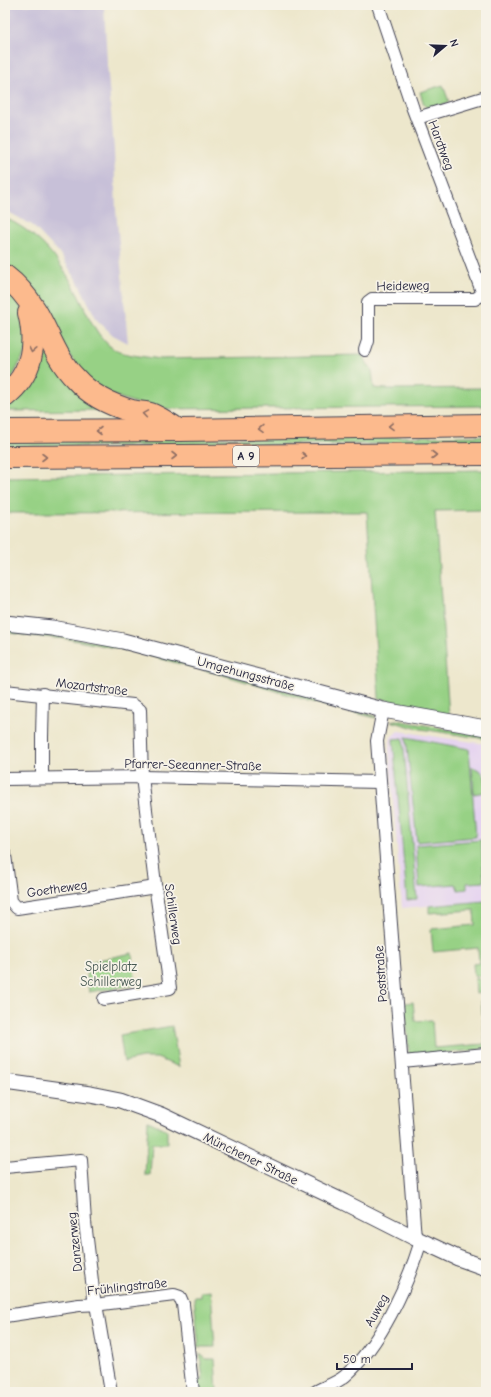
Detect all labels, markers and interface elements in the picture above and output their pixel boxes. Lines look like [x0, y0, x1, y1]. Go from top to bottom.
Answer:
north arrow [425, 26, 465, 66]
text: N [447, 37, 461, 48]
street label: Hardtweg [426, 118, 458, 172]
street label: Heideweg [376, 278, 430, 293]
one-way arrow [28, 347, 36, 353]
one-way arrow [142, 410, 149, 418]
one-way arrow [388, 422, 394, 430]
one-way arrow [258, 425, 264, 433]
one-way arrow [96, 427, 102, 435]
road number: A 9 [233, 446, 259, 466]
one-way arrow [301, 451, 307, 460]
one-way arrow [431, 451, 437, 459]
one-way arrow [171, 452, 177, 460]
one-way arrow [41, 453, 47, 461]
street label: Umgehungsstraße [195, 653, 297, 694]
street label: Mozartstraße [55, 675, 129, 698]
street label: Pfarrer-Seeanner-Straße [124, 756, 262, 773]
street label: Goetheweg [26, 877, 88, 900]
street label: Schillerweg [162, 882, 185, 946]
street label: Poststraße [371, 945, 390, 1003]
park label: Spielplatz Schillerweg [80, 959, 142, 989]
street label: Münchener Straße [201, 1129, 301, 1188]
street label: Danzerweg [64, 1211, 85, 1273]
street label: Frühlingstraße [86, 1275, 168, 1298]
street label: Auweg [361, 1291, 392, 1329]
scale bar [337, 1345, 412, 1371]
text: 50 m [343, 1352, 371, 1366]

